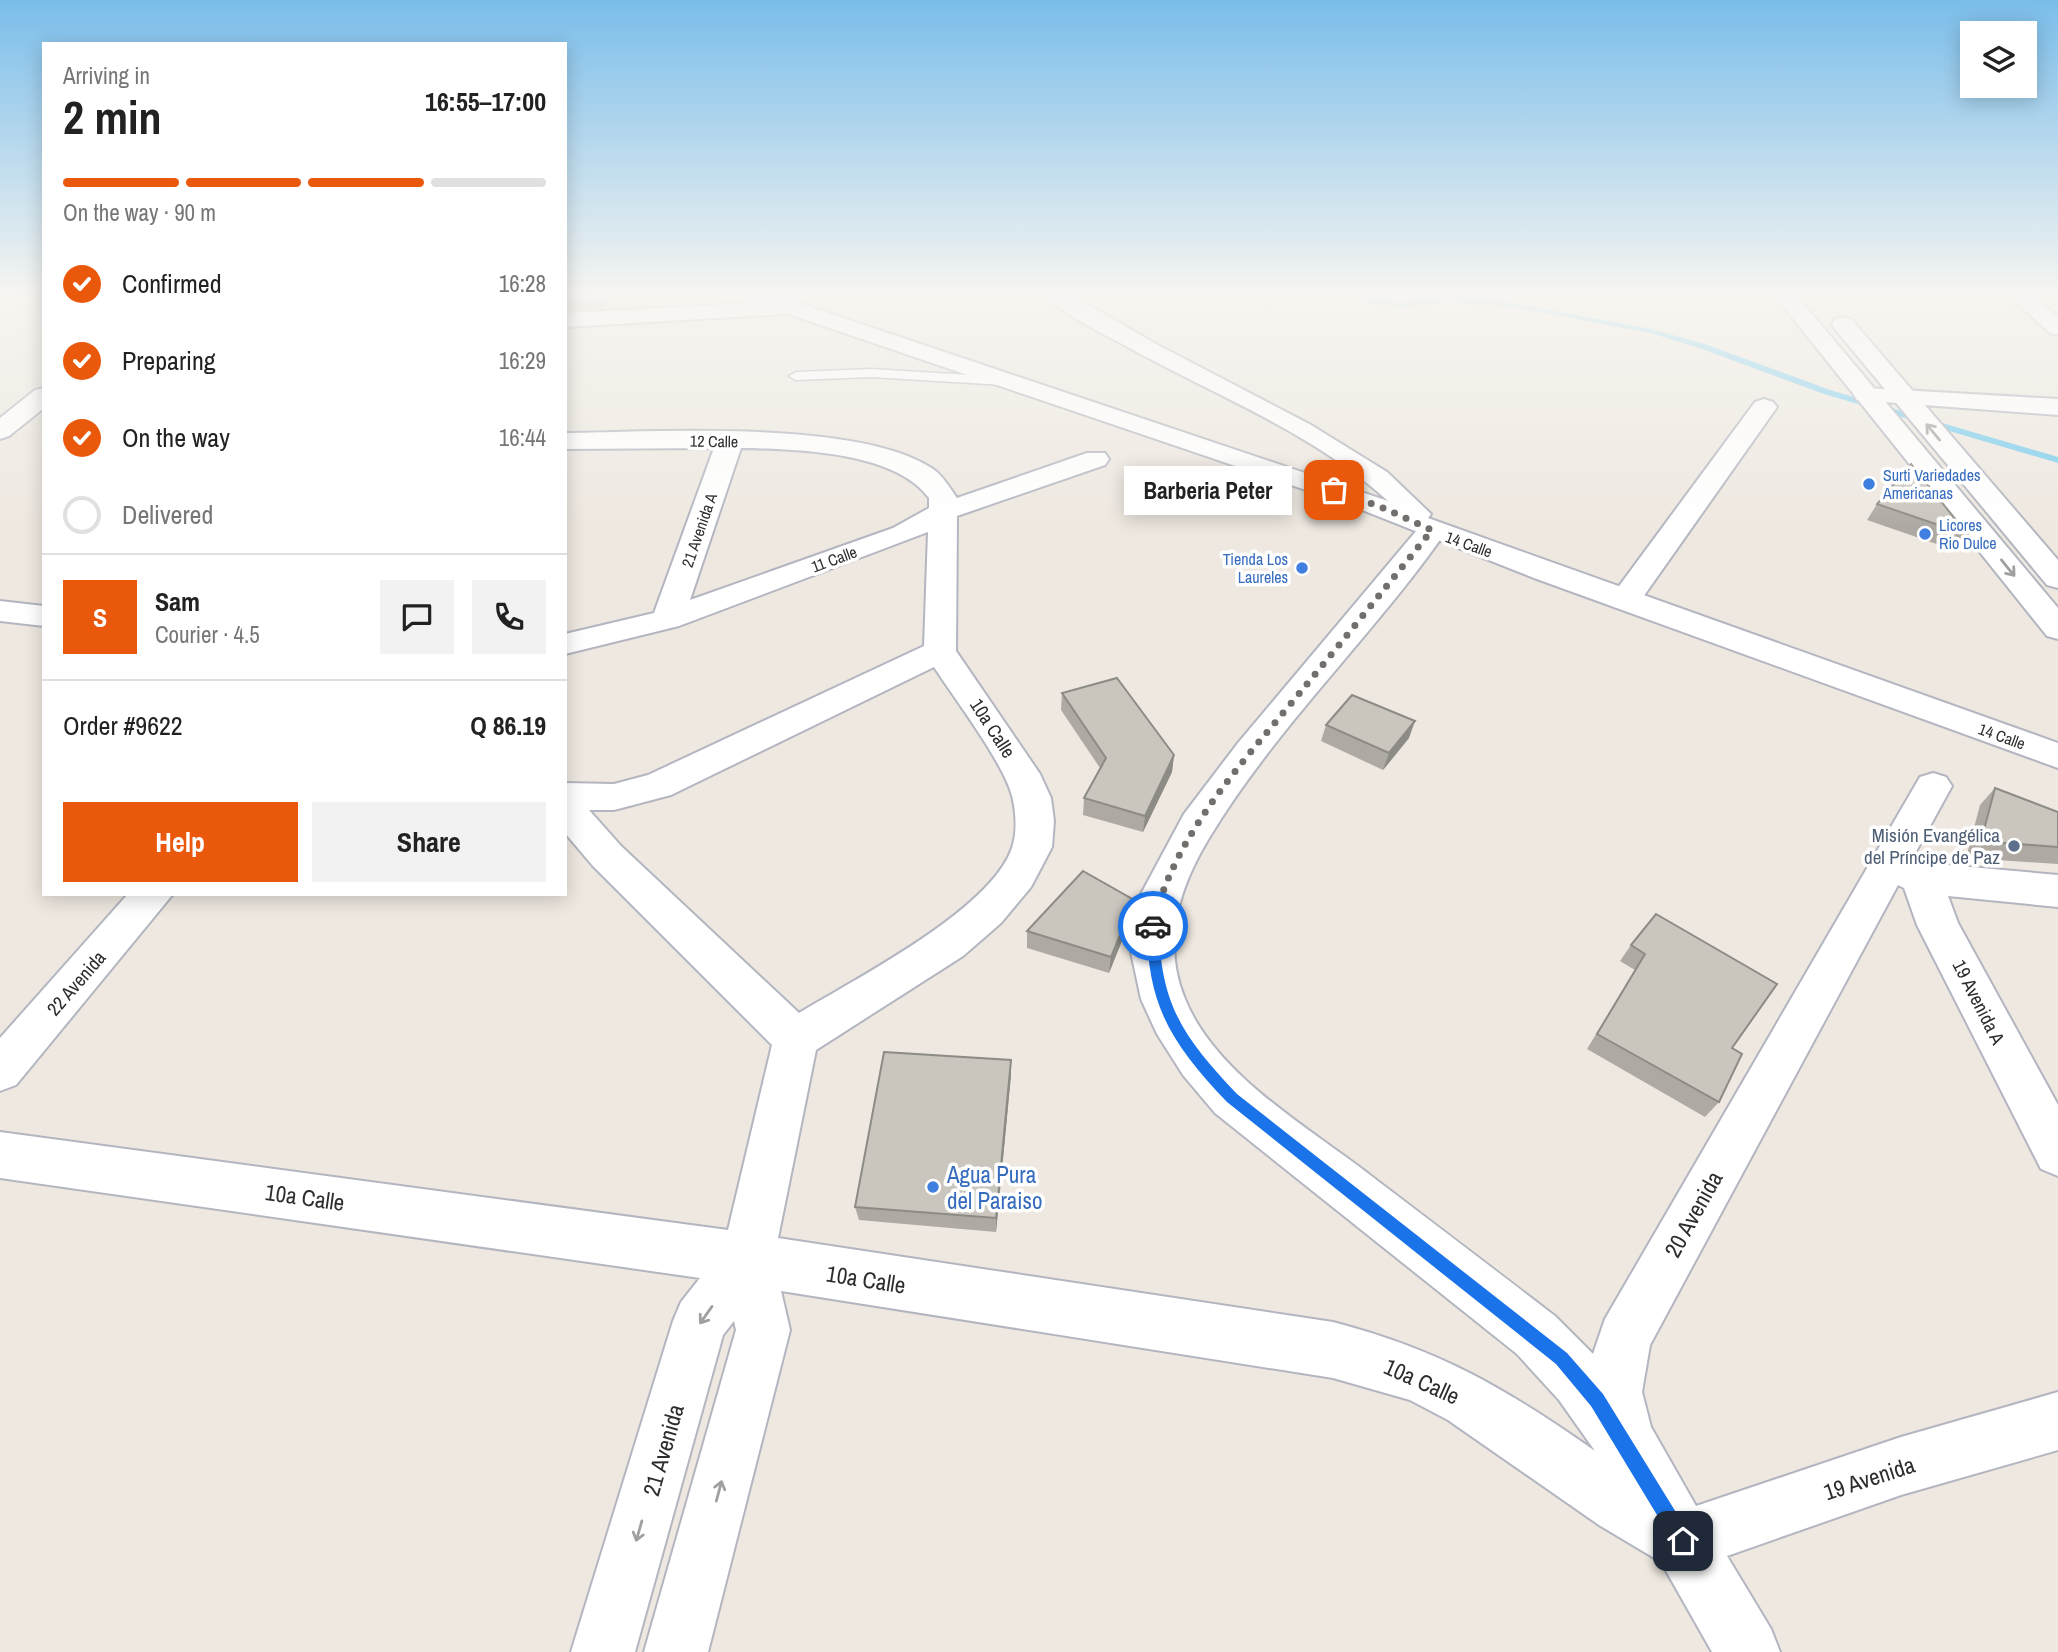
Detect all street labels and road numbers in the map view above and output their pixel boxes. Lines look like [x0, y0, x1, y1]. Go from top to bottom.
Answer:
street label: 12 Calle [690, 430, 738, 452]
street label: 21 Avenida A [676, 490, 722, 570]
street label: 14 Calle [1443, 525, 1495, 563]
street label: 11 Calle [808, 541, 860, 577]
street label: 10a Calle [964, 693, 1022, 763]
street label: 14 Calle [1976, 717, 2028, 755]
street label: 22 Avenida [41, 945, 112, 1021]
street label: 19 Avenida A [1947, 955, 2012, 1049]
street label: 20 Avenida [1657, 1165, 1730, 1263]
street label: 10a Calle [263, 1176, 347, 1218]
street label: 10a Calle [824, 1257, 908, 1301]
street label: 10a Calle [1379, 1351, 1465, 1411]
street label: 21 Avenida [635, 1400, 691, 1499]
street label: 19 Avenida [1819, 1449, 1919, 1507]

